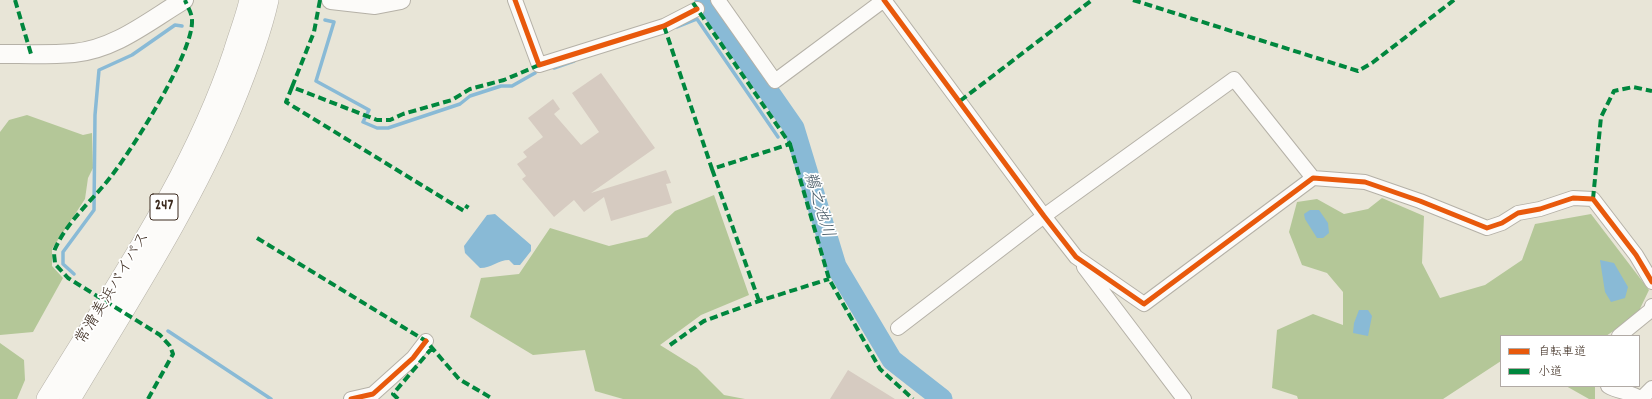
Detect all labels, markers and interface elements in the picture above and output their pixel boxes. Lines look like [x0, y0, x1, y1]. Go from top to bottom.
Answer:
water label: 鵜之池川 [797, 170, 837, 240]
road number: 247 [150, 194, 178, 220]
street label: 常滑美浜バイパス [73, 229, 155, 349]
legend [1500, 335, 1640, 387]
text: 自転車道 [1538, 344, 1586, 361]
text: 小道 [1538, 364, 1562, 381]

